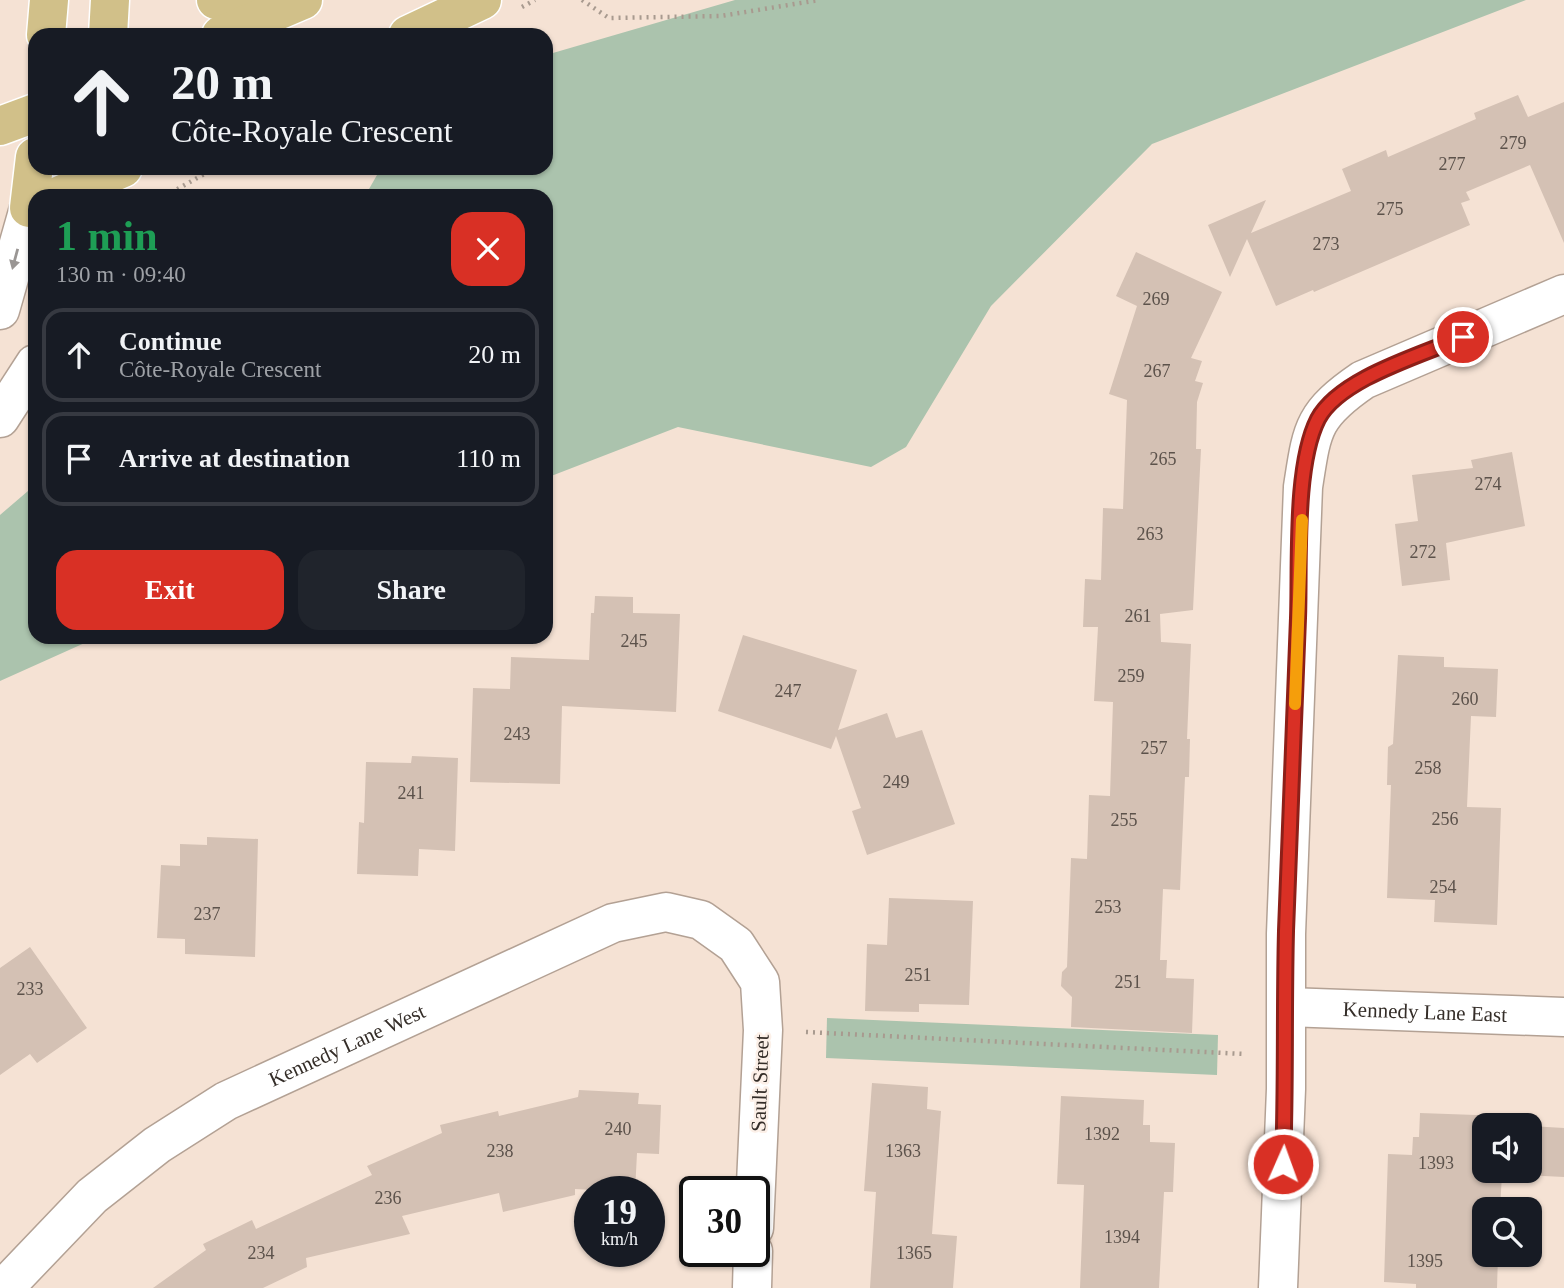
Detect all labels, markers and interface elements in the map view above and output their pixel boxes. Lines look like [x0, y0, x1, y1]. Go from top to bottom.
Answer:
text: 20 m [171, 55, 273, 110]
icon: ahead [56, 56, 147, 147]
text: Côte-Royale Crescent [171, 113, 453, 149]
house number: 279 [1500, 133, 1527, 153]
house number: 277 [1439, 154, 1466, 174]
house number: 275 [1377, 199, 1404, 219]
button: close [451, 212, 525, 286]
text: 1 min [56, 213, 158, 259]
house number: 273 [1313, 234, 1340, 254]
one-way arrow [9, 248, 20, 270]
text: 130 m · 09:40 [56, 262, 186, 287]
house number: 269 [1143, 289, 1170, 309]
pin [1433, 307, 1493, 367]
icon: arrive [1444, 318, 1482, 356]
text: Continue [119, 327, 222, 356]
icon: ahead [60, 336, 98, 374]
text: 20 m [468, 340, 521, 369]
text: Côte-Royale Crescent [119, 357, 321, 382]
house number: 267 [1144, 361, 1171, 381]
icon: arrive [60, 440, 98, 478]
text: Arrive at destination [119, 444, 350, 473]
text: 110 m [456, 444, 521, 473]
house number: 265 [1150, 449, 1177, 469]
house number: 274 [1475, 474, 1502, 494]
house number: 263 [1137, 524, 1164, 544]
house number: 272 [1410, 542, 1437, 562]
button: Exit [56, 550, 284, 630]
button: Share [298, 550, 525, 630]
house number: 261 [1125, 606, 1152, 626]
house number: 245 [621, 631, 648, 651]
house number: 259 [1118, 666, 1145, 686]
house number: 247 [775, 681, 802, 701]
house number: 260 [1452, 689, 1479, 709]
house number: 243 [504, 724, 531, 744]
house number: 257 [1141, 738, 1168, 758]
house number: 258 [1415, 758, 1442, 778]
house number: 249 [883, 772, 910, 792]
house number: 241 [398, 783, 425, 803]
house number: 256 [1432, 809, 1459, 829]
house number: 255 [1111, 810, 1138, 830]
house number: 254 [1430, 877, 1457, 897]
house number: 253 [1095, 897, 1122, 917]
house number: 237 [194, 904, 221, 924]
house number: 251 [905, 965, 932, 985]
house number: 251 [1115, 972, 1142, 992]
house number: 233 [17, 979, 44, 999]
street label: Kennedy Lane East [1342, 997, 1508, 1027]
street label: Kennedy Lane West [265, 999, 429, 1092]
street label: Sault Street [746, 1034, 774, 1132]
map controls [1472, 1113, 1542, 1267]
button: sound [1472, 1113, 1542, 1183]
house number: 240 [605, 1119, 632, 1139]
house number: 1392 [1084, 1124, 1120, 1144]
position arrow [1246, 1127, 1320, 1201]
house number: 238 [487, 1141, 514, 1161]
house number: 1363 [885, 1141, 921, 1161]
house number: 1393 [1418, 1153, 1454, 1173]
speed limit sign: 30 [679, 1176, 770, 1267]
house number: 236 [375, 1188, 402, 1208]
text: 19 [602, 1193, 637, 1232]
button: search [1472, 1197, 1542, 1267]
house number: 1394 [1104, 1227, 1140, 1247]
text: km/h [601, 1229, 638, 1249]
house number: 234 [248, 1243, 275, 1263]
house number: 1365 [896, 1243, 932, 1263]
house number: 1395 [1407, 1251, 1443, 1271]

